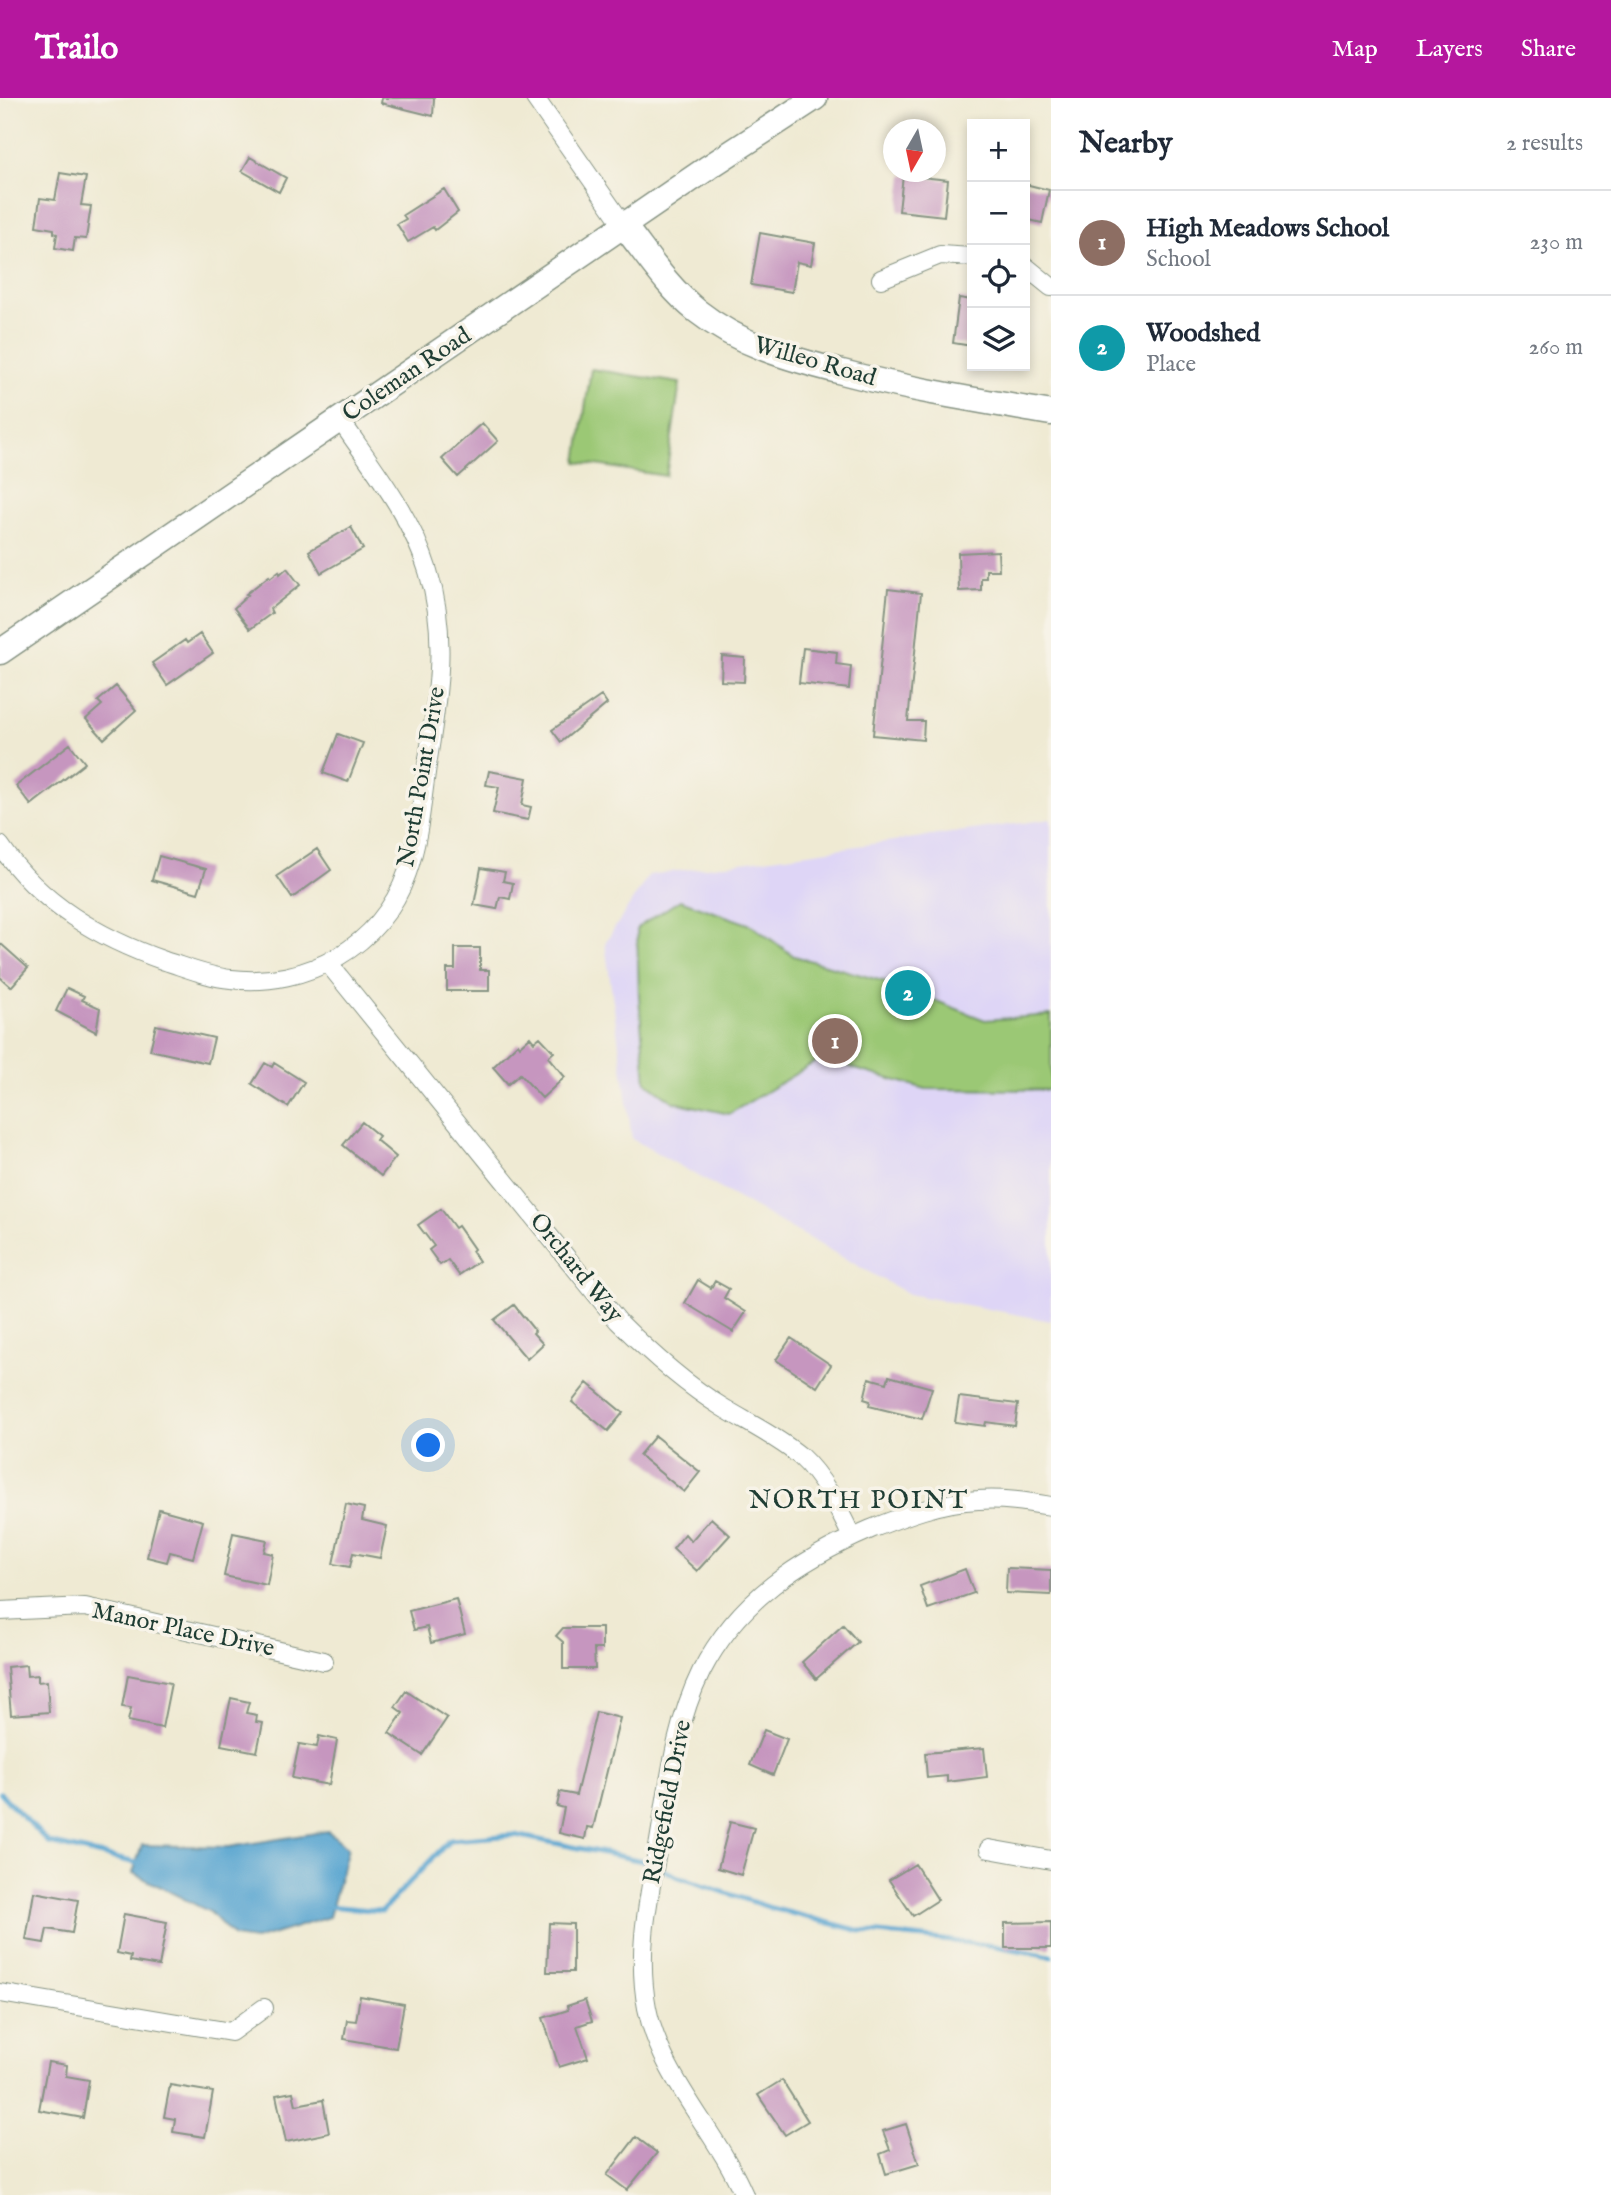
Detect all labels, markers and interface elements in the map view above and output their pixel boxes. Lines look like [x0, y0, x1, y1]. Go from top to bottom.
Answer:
text: Trailo [35, 28, 118, 70]
text: Map [1332, 34, 1378, 65]
text: Layers [1416, 34, 1483, 65]
text: Share [1521, 34, 1576, 65]
north arrow [883, 119, 946, 182]
map controls [967, 119, 1030, 371]
button: + [967, 119, 1030, 182]
text: Nearby [1079, 125, 1172, 163]
text: 2 results [1506, 129, 1583, 158]
button: − [967, 182, 1030, 245]
text: High Meadows School [1146, 212, 1389, 245]
text: 1 [1098, 228, 1106, 257]
text: 230 m [1530, 228, 1583, 257]
button: locate [967, 245, 1030, 308]
text: School [1146, 245, 1211, 274]
button: layers [967, 308, 1030, 371]
text: Woodshed [1146, 317, 1260, 350]
street label: Coleman Road [337, 320, 477, 429]
street label: Willeo Road [750, 330, 880, 394]
text: 2 [1097, 333, 1107, 362]
text: 260 m [1528, 333, 1583, 362]
text: Place [1146, 350, 1196, 379]
street label: North Point Drive [391, 684, 453, 870]
pin: 2 [885, 967, 931, 1019]
pin: 1 [812, 1015, 858, 1067]
street label: Orchard Way [522, 1207, 630, 1329]
your location [411, 1428, 445, 1462]
district label: NORTH POINT [749, 1484, 969, 1517]
street label: Manor Place Drive [89, 1596, 277, 1664]
street label: Ridgefield Drive [637, 1717, 699, 1887]

